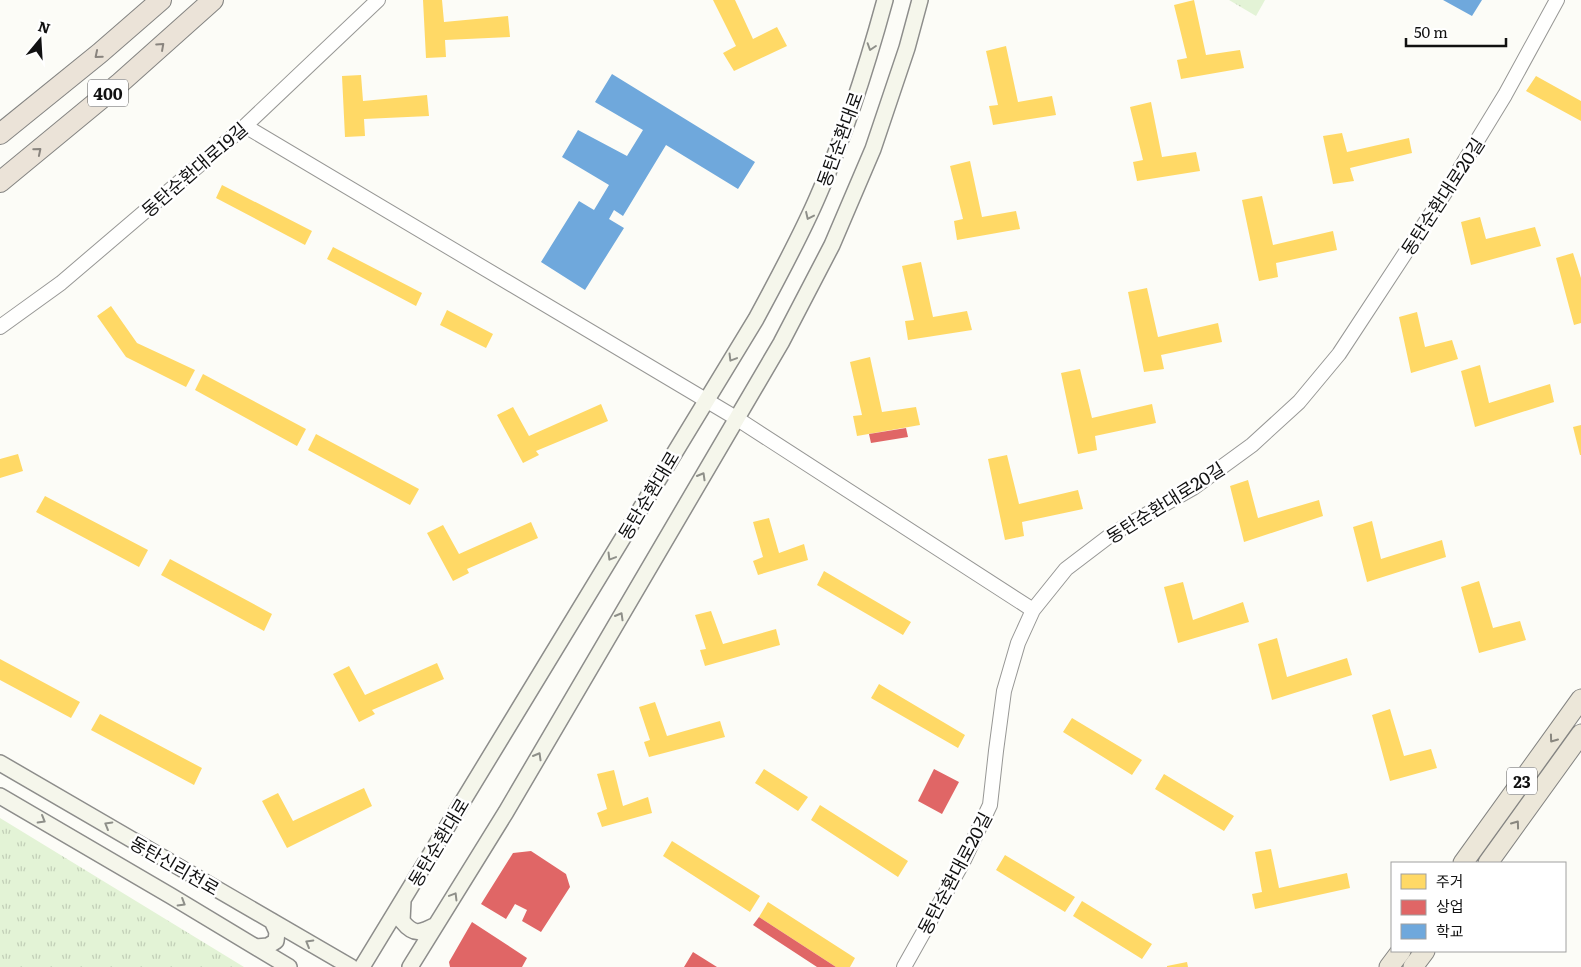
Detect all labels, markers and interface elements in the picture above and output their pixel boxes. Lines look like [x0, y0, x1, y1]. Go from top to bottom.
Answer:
north arrow [15, 15, 65, 65]
text: N [36, 15, 53, 38]
scale bar [1406, 15, 1506, 47]
text: 50 m [1414, 20, 1448, 43]
one-way arrow [867, 42, 877, 50]
one-way arrow [156, 43, 165, 52]
one-way arrow [95, 49, 104, 57]
road number: 400 [88, 80, 128, 106]
street label: 동탄순환대로 [809, 88, 869, 190]
street label: 동탄순환대로19길 [135, 115, 253, 223]
street label: 동탄순환대로20길 [1394, 132, 1490, 260]
one-way arrow [32, 147, 41, 156]
one-way arrow [805, 211, 816, 220]
one-way arrow [728, 353, 738, 362]
street label: 동탄순환대로 [611, 445, 685, 545]
street label: 동탄순환대로20길 [1100, 455, 1230, 549]
one-way arrow [696, 472, 706, 481]
one-way arrow [607, 552, 617, 561]
one-way arrow [614, 613, 624, 622]
one-way arrow [1550, 733, 1559, 743]
one-way arrow [532, 753, 542, 762]
road number: 23 [1507, 768, 1537, 794]
street label: 동탄순환대로 [401, 792, 475, 892]
street label: 동탄순환대로20길 [910, 807, 998, 939]
one-way arrow [37, 814, 46, 824]
one-way arrow [1511, 821, 1519, 830]
one-way arrow [104, 822, 113, 832]
street label: 동탄신리천로 [125, 828, 225, 902]
legend [1391, 862, 1566, 952]
text: 주거 [1436, 869, 1464, 892]
one-way arrow [448, 892, 458, 901]
text: 상업 [1436, 894, 1464, 917]
one-way arrow [177, 896, 186, 906]
text: 학교 [1436, 919, 1464, 942]
one-way arrow [305, 939, 314, 949]

